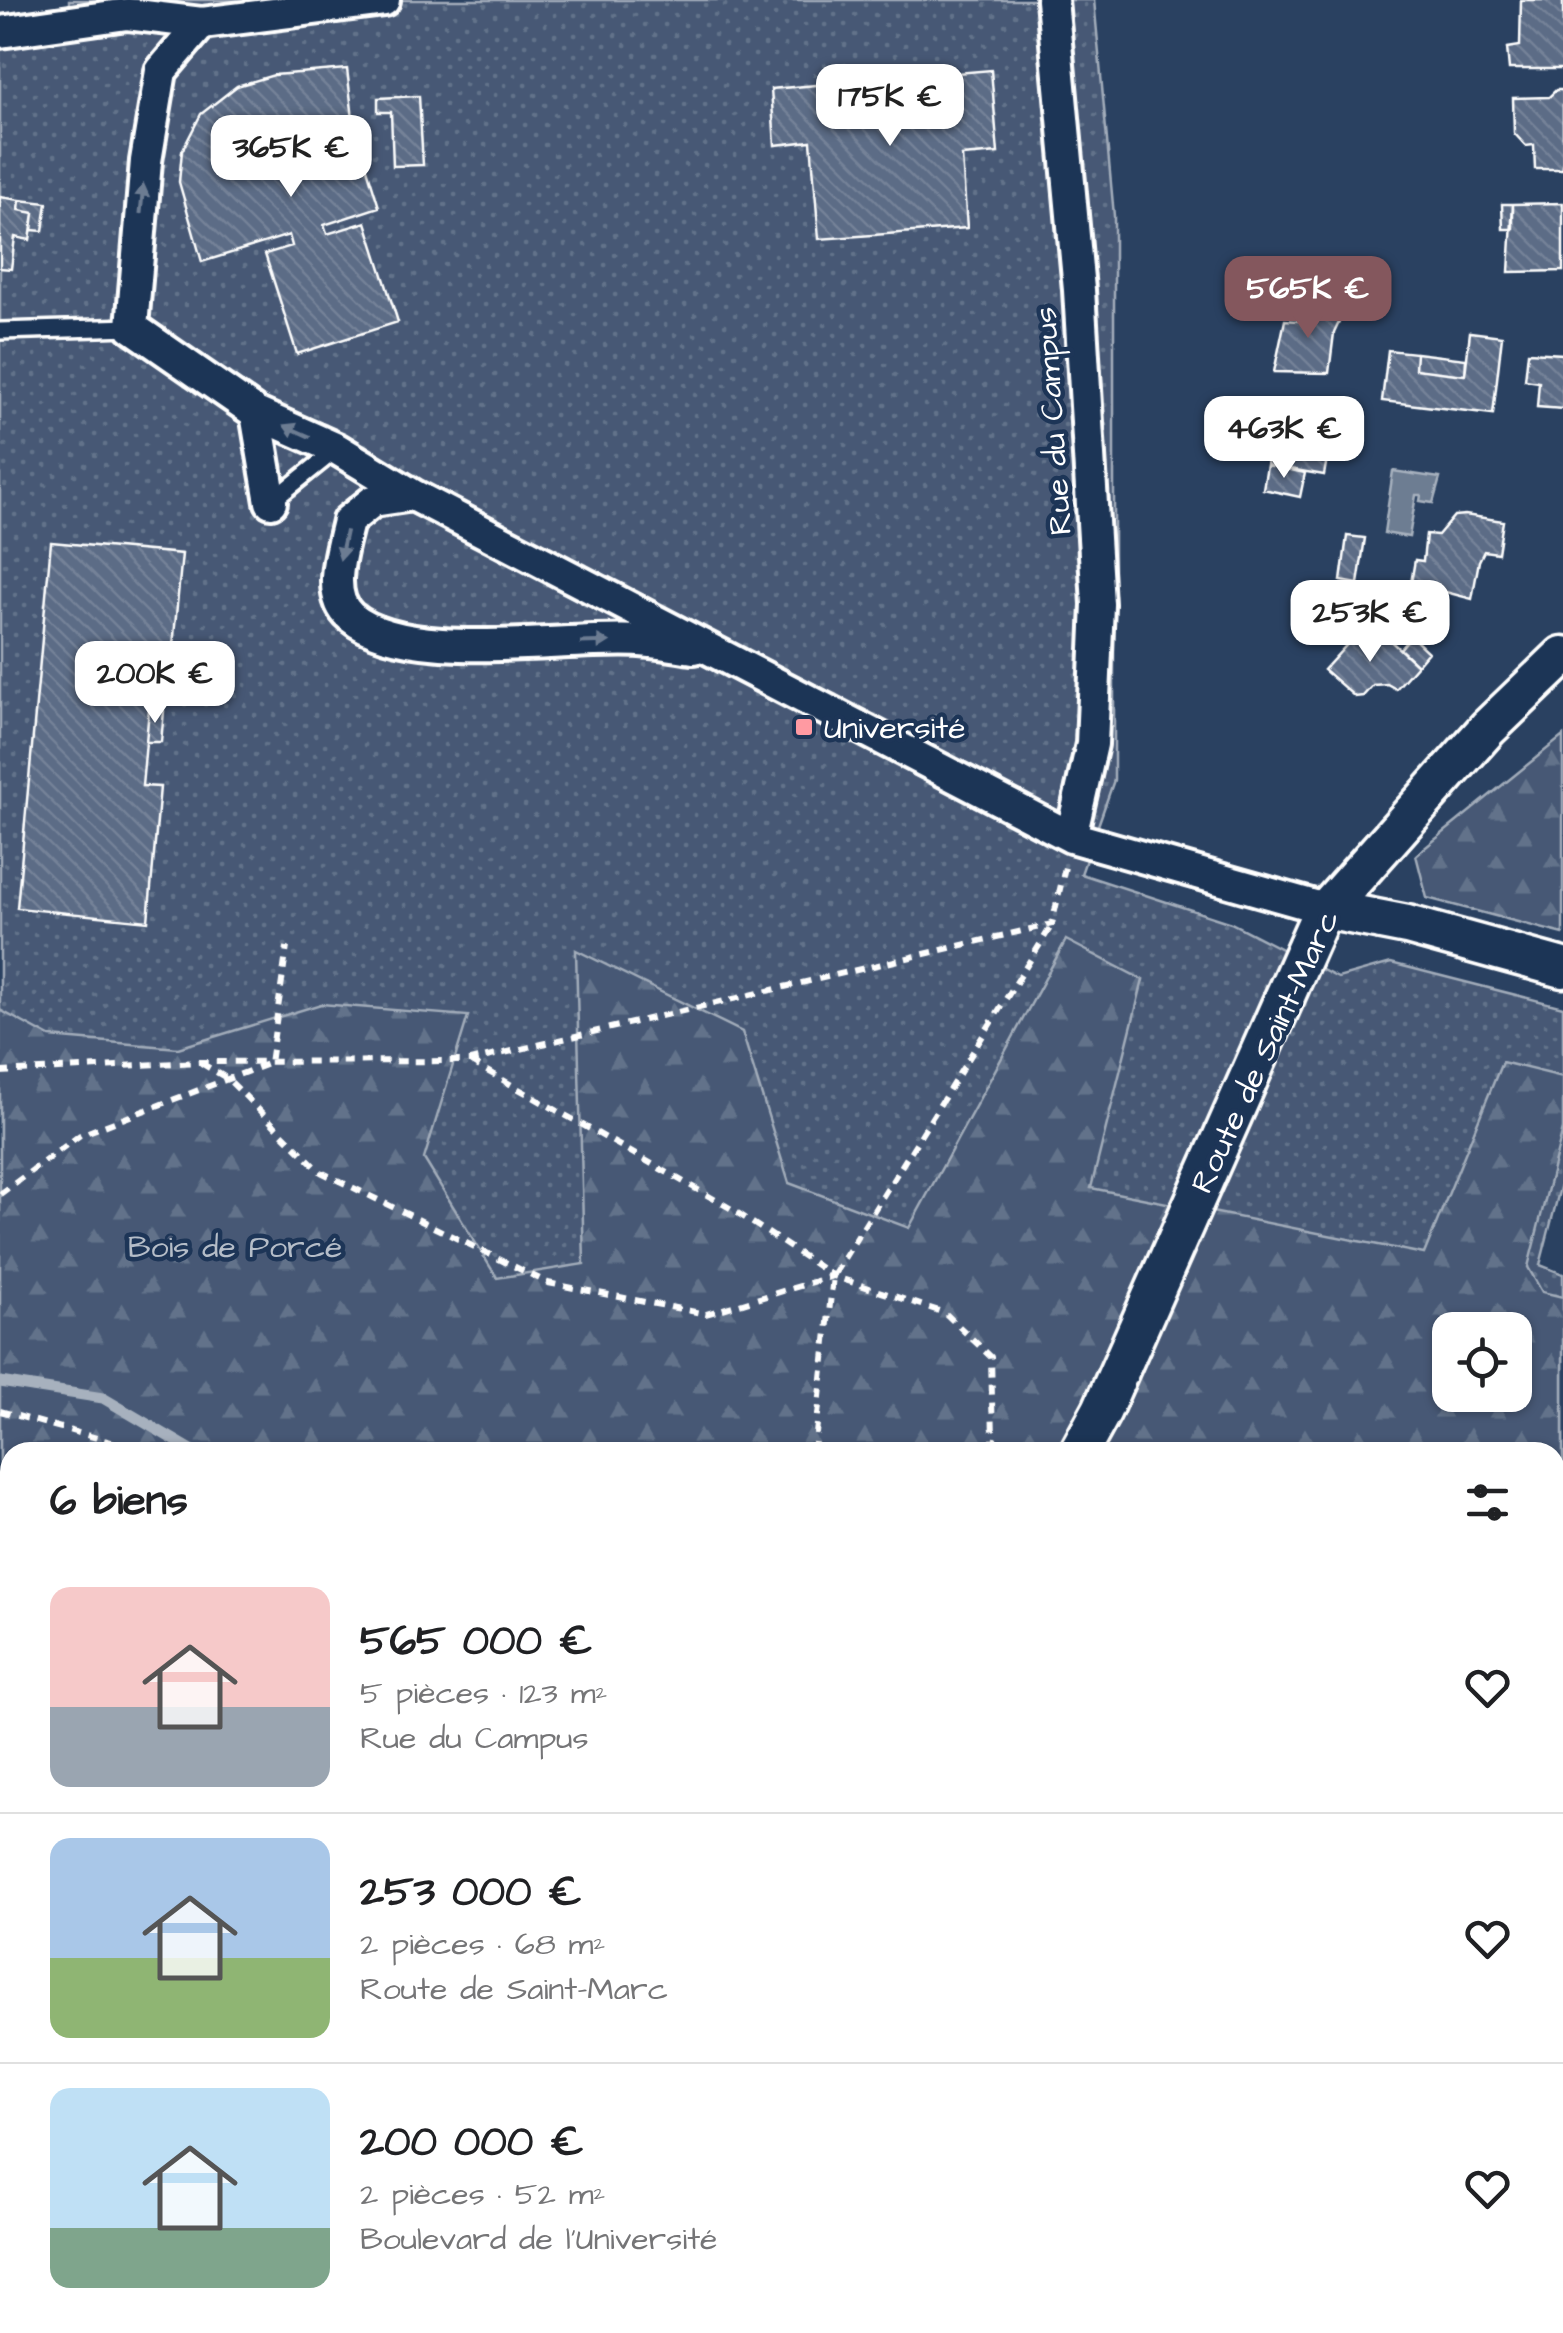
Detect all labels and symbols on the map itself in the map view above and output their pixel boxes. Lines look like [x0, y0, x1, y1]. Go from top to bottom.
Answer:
pin: 175K € [809, 64, 971, 149]
pin: 365K € [210, 115, 372, 200]
one-way arrow [135, 182, 151, 214]
pin: 565K € [1227, 256, 1389, 341]
street label: Rue du Campus [1023, 305, 1084, 536]
pin: 463K € [1203, 396, 1365, 481]
one-way arrow [282, 423, 311, 440]
one-way arrow [334, 530, 350, 561]
pin: 253K € [1289, 580, 1451, 665]
one-way arrow [579, 633, 611, 649]
pin: 200K € [74, 641, 236, 726]
place label: Université [824, 706, 966, 751]
marker: Université [793, 716, 815, 738]
street label: Route de Saint-Marc [1180, 903, 1351, 1201]
park label: Bois de Porcé [128, 1225, 342, 1270]

